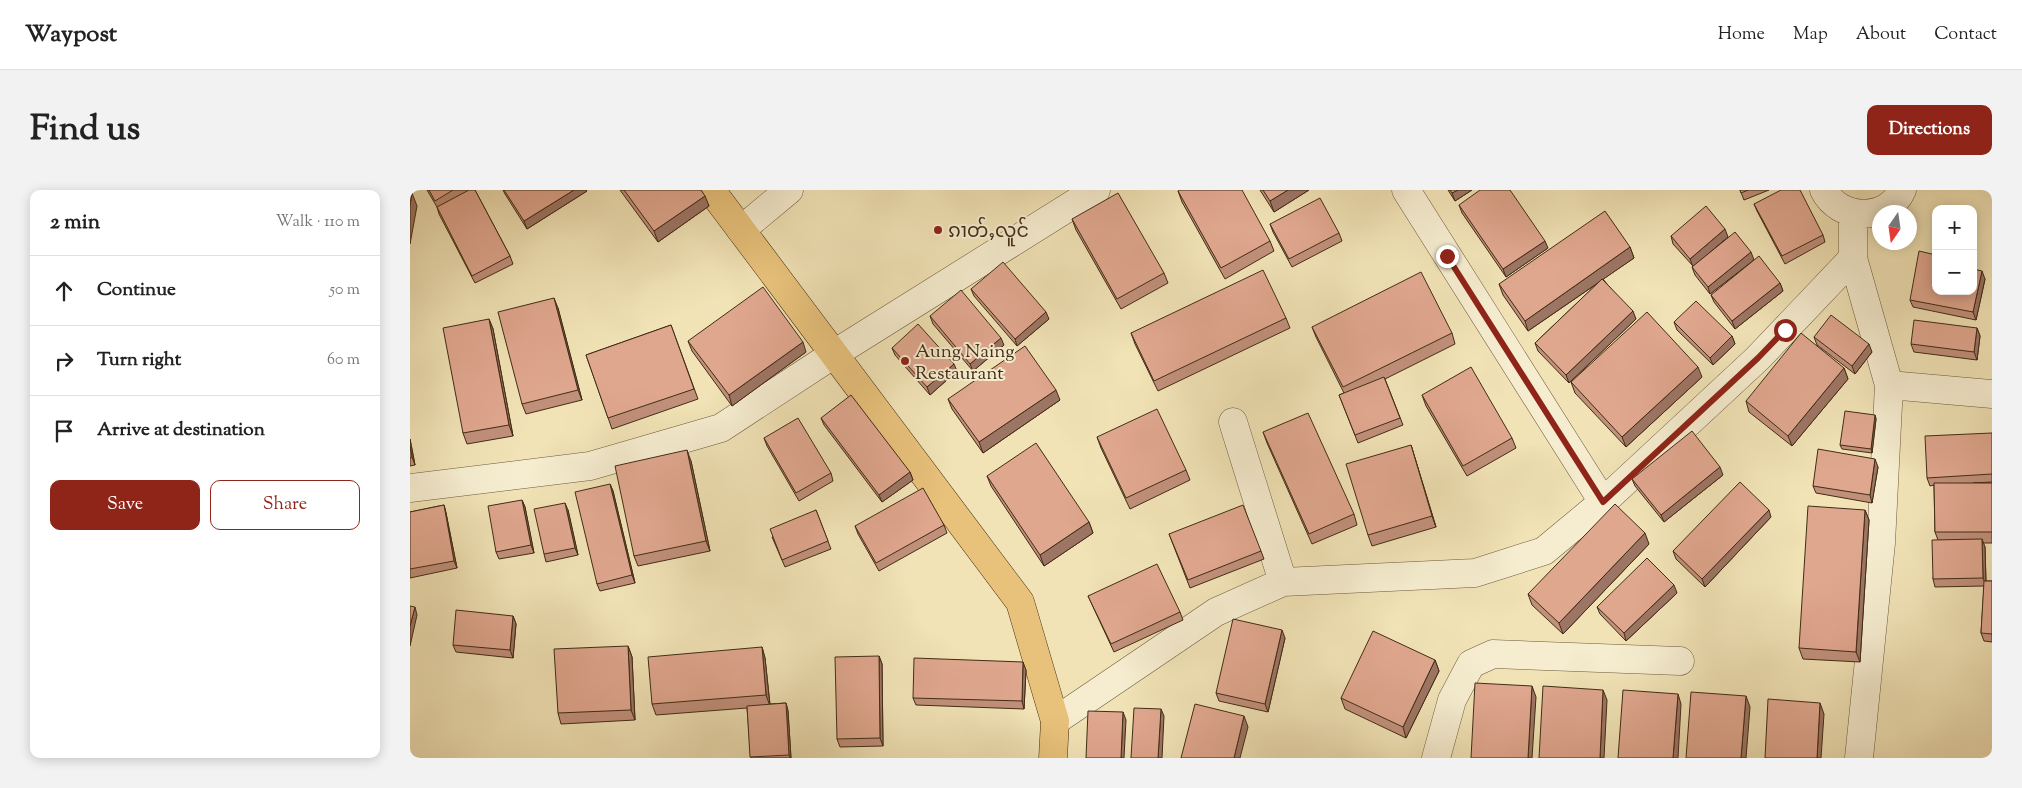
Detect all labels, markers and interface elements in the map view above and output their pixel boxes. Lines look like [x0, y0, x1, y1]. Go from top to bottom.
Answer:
text: Waypost [25, 18, 117, 52]
text: Home [1718, 22, 1765, 48]
text: Map [1793, 22, 1828, 48]
text: About [1856, 22, 1906, 48]
text: Contact [1934, 22, 1997, 48]
text: Find us [30, 105, 140, 156]
button: Directions [1867, 105, 1992, 155]
north arrow [1872, 205, 1917, 250]
map controls [1932, 205, 1977, 295]
button: + [1932, 205, 1977, 250]
text: 2 min [50, 208, 100, 238]
text: Walk · 110 m [276, 211, 360, 234]
place label: ၵၢတ်ႇလူင် [948, 216, 1029, 247]
marker: ၵၢတ်ႇလူင် [932, 224, 944, 236]
route end [1436, 245, 1459, 268]
button: − [1932, 250, 1977, 295]
icon: ahead [50, 277, 78, 305]
text: Continue [97, 277, 176, 304]
text: 50 m [329, 279, 360, 302]
route start [1774, 319, 1797, 342]
place label: Aung Naing Restaurant [915, 339, 1015, 388]
icon: right [50, 347, 78, 375]
text: Turn right [97, 347, 181, 374]
text: 60 m [327, 349, 360, 372]
marker: Aung Naing Restaurant [899, 355, 911, 367]
icon: arrive [50, 417, 78, 445]
text: Arrive at destination [97, 417, 265, 444]
button: Save [50, 480, 200, 530]
button: Share [210, 480, 360, 530]

